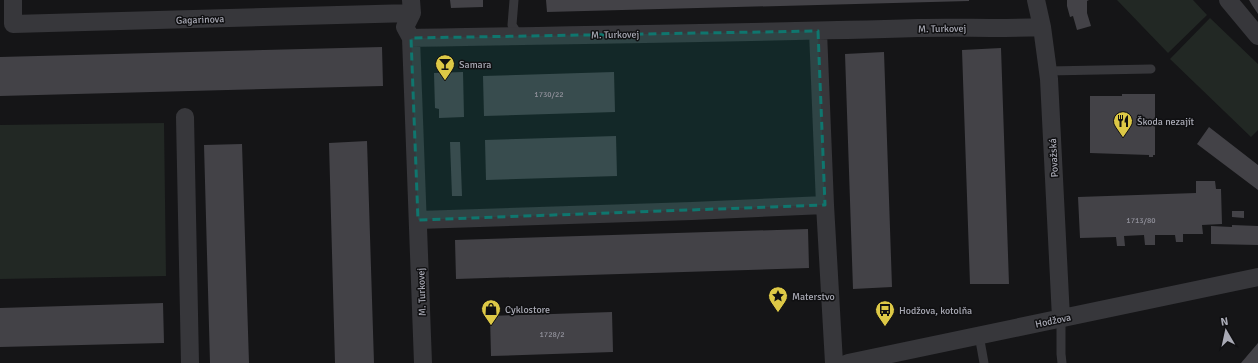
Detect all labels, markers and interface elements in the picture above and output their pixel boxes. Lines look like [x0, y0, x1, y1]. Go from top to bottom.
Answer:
street label: Gagarinova [176, 13, 225, 27]
street label: M. Turkovej [918, 23, 966, 35]
street label: M. Turkovej [591, 29, 639, 41]
bar icon: Samara [434, 53, 456, 81]
place label: Samara [459, 59, 491, 71]
house number: 1730/22 [534, 89, 564, 99]
restaurant icon: Škoda nezajít [1112, 110, 1134, 138]
place label: Škoda nezajít [1137, 115, 1195, 128]
street label: Považská [1047, 138, 1061, 178]
house number: 1713/80 [1126, 215, 1156, 225]
street label: M. Turkovej [415, 267, 429, 316]
place icon: Materstvo [767, 285, 789, 313]
place label: Materstvo [792, 291, 835, 303]
shop icon: Cyklostore [480, 298, 502, 326]
bus stop icon: Hodžova, kotolňa [874, 299, 896, 327]
place label: Cyklostore [505, 304, 550, 316]
place label: Hodžova, kotolňa [899, 305, 972, 317]
street label: Hodžova [1034, 311, 1072, 331]
north arrow [1206, 311, 1246, 351]
text: N [1220, 315, 1229, 329]
house number: 1728/2 [540, 329, 564, 339]

